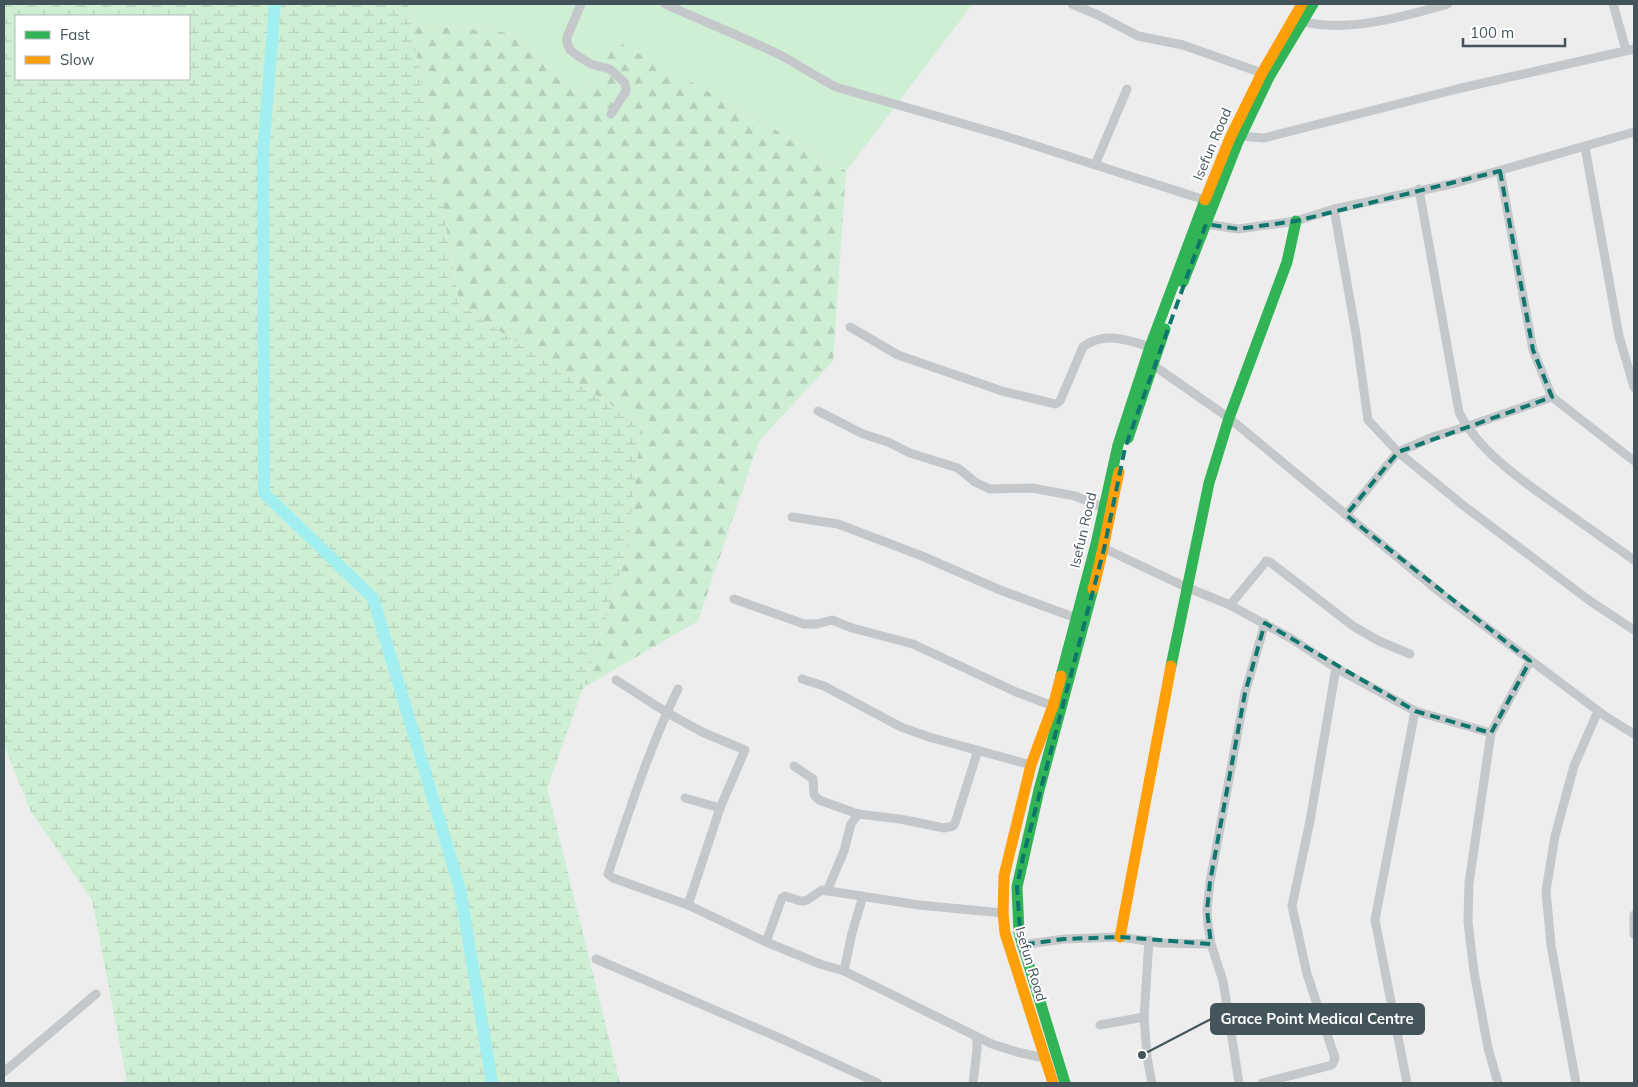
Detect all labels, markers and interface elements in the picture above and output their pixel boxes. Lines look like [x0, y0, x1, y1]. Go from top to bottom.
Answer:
legend [15, 15, 190, 80]
scale bar [1463, 15, 1566, 47]
text: 100 m [1470, 23, 1514, 42]
text: Fast [60, 25, 90, 44]
text: Slow [60, 50, 94, 69]
street label: Isefun Road [1189, 105, 1235, 183]
street label: Isefun Road [1066, 490, 1100, 570]
street label: Isefun Road [1011, 924, 1051, 1004]
callout: Grace Point Medical Centre [1211, 1004, 1424, 1034]
text: Grace Point Medical Centre [1220, 1009, 1414, 1028]

